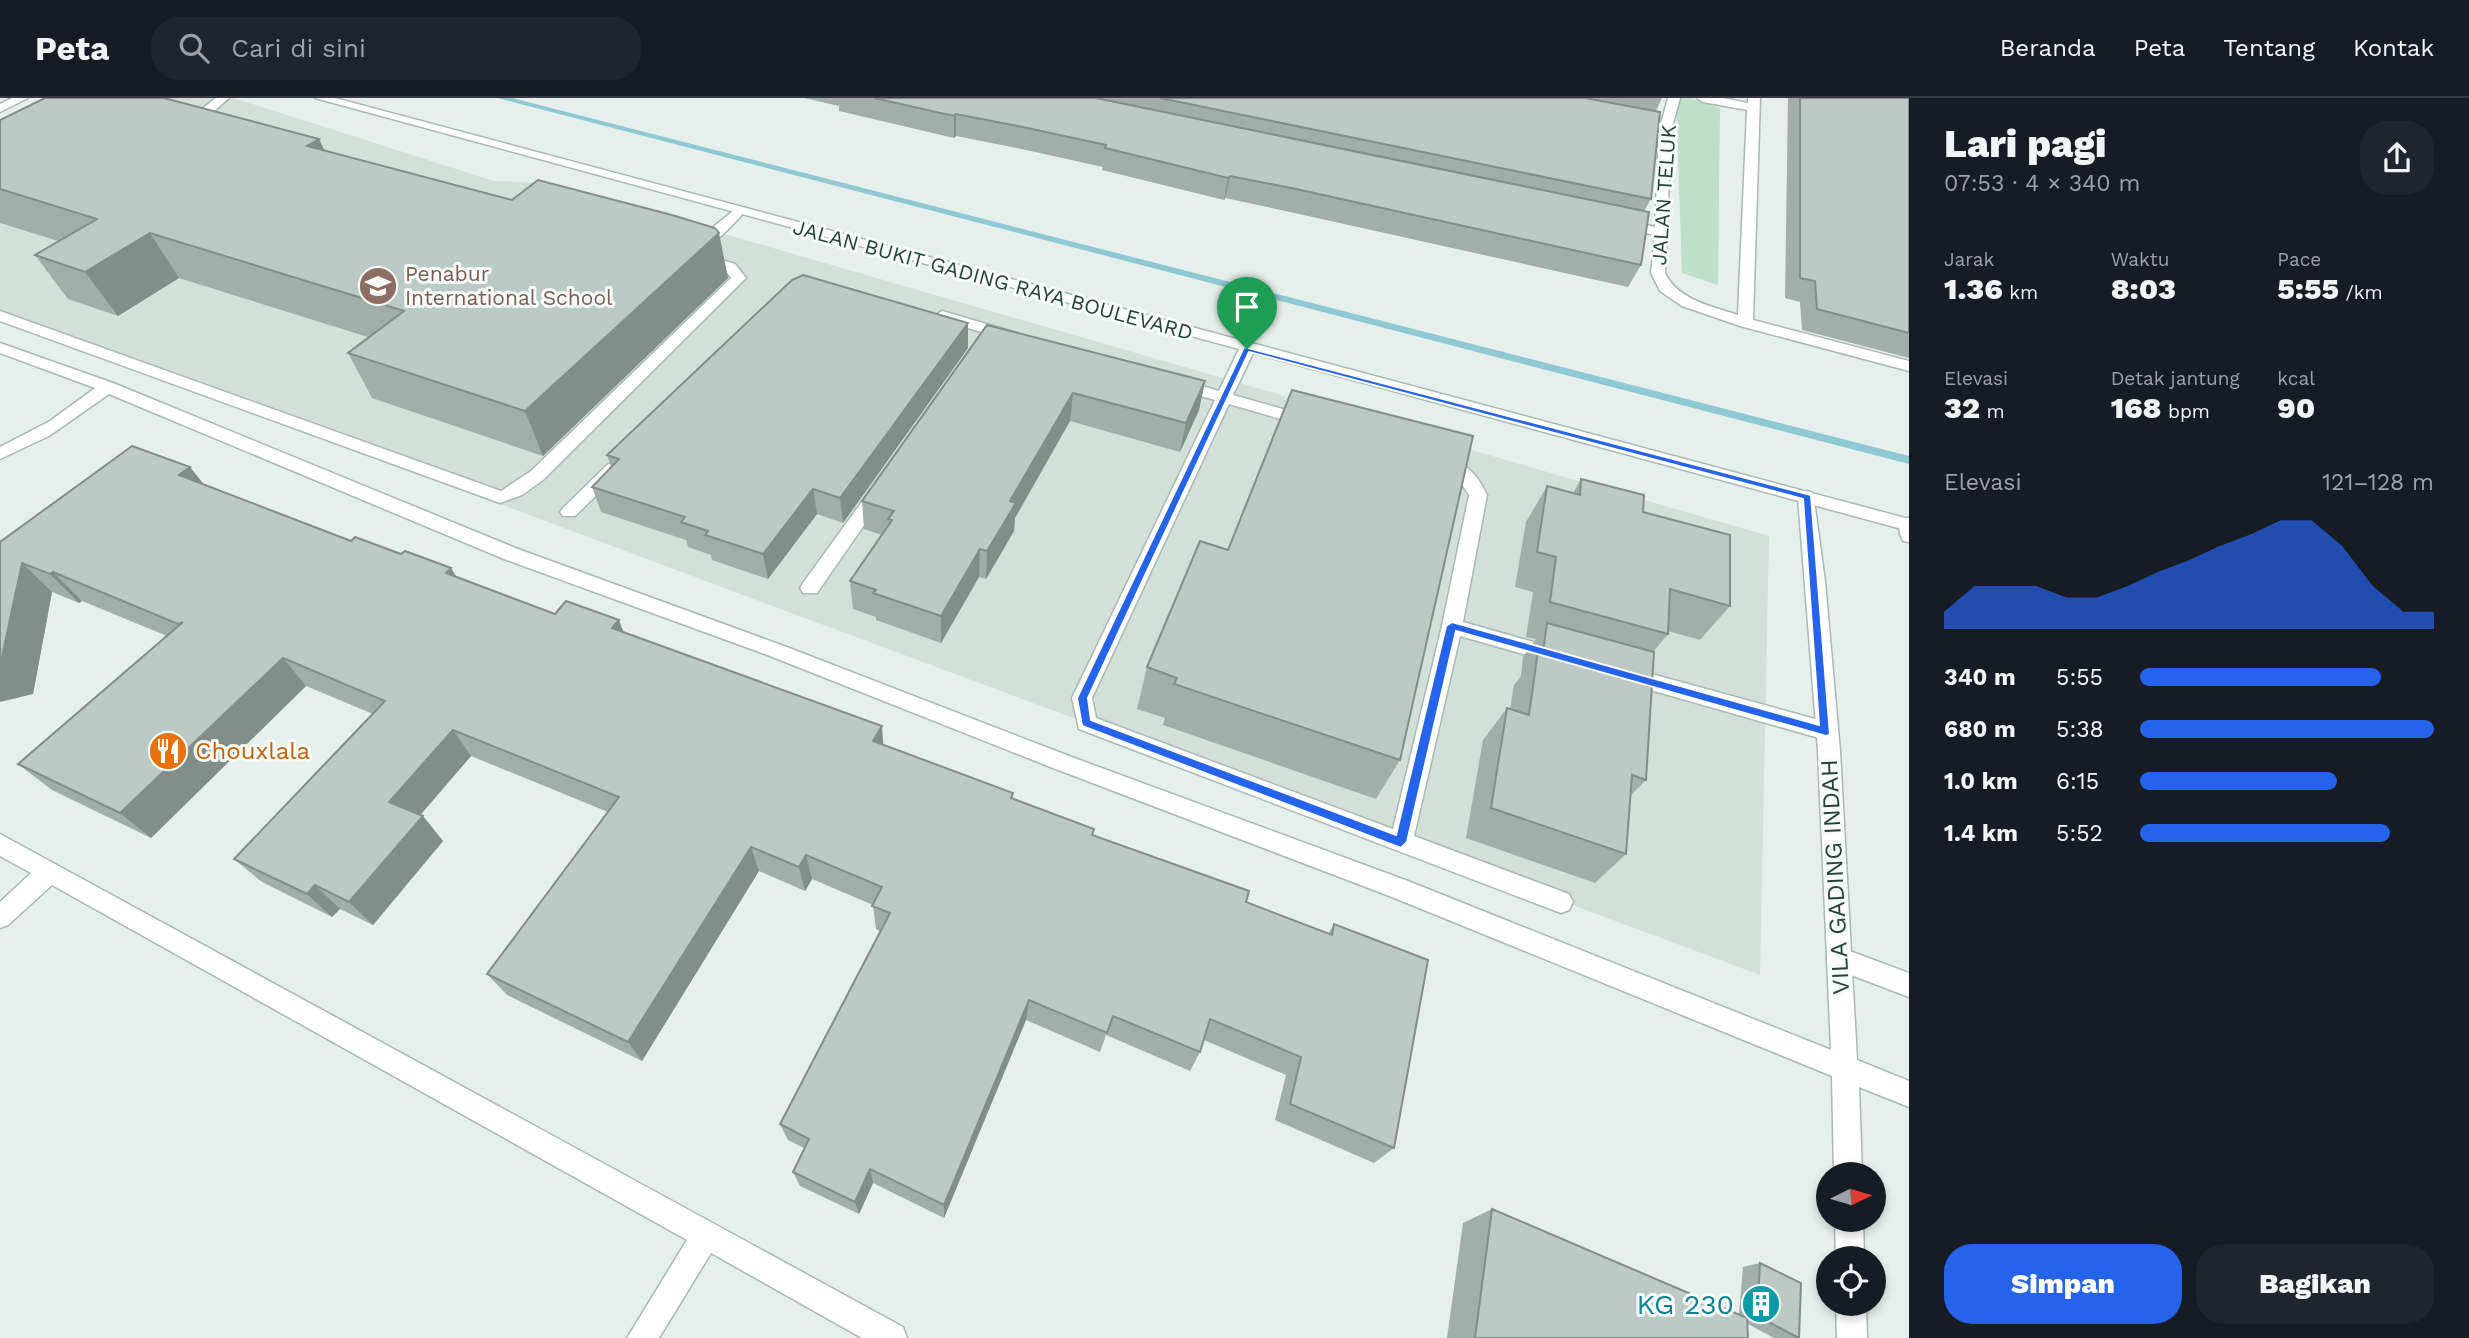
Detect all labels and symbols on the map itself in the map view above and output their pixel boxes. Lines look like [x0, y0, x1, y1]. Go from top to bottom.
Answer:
street label: JALAN TELUK [1646, 124, 1681, 266]
street label: JALAN BUKIT GADING RAYA BOULEVARD [790, 214, 1196, 345]
place label: Penabur International School [405, 261, 613, 310]
school or university icon: Penabur International School [357, 265, 399, 307]
pin [1217, 277, 1277, 349]
restaurant icon: Chouxlala [147, 730, 189, 772]
place label: Chouxlala [195, 737, 310, 765]
street label: VILA GADING INDAH [1815, 759, 1855, 995]
north arrow [1816, 1162, 1886, 1232]
building icon: KG 230 [1740, 1283, 1782, 1325]
place label: KG 230 [1637, 1288, 1734, 1321]

